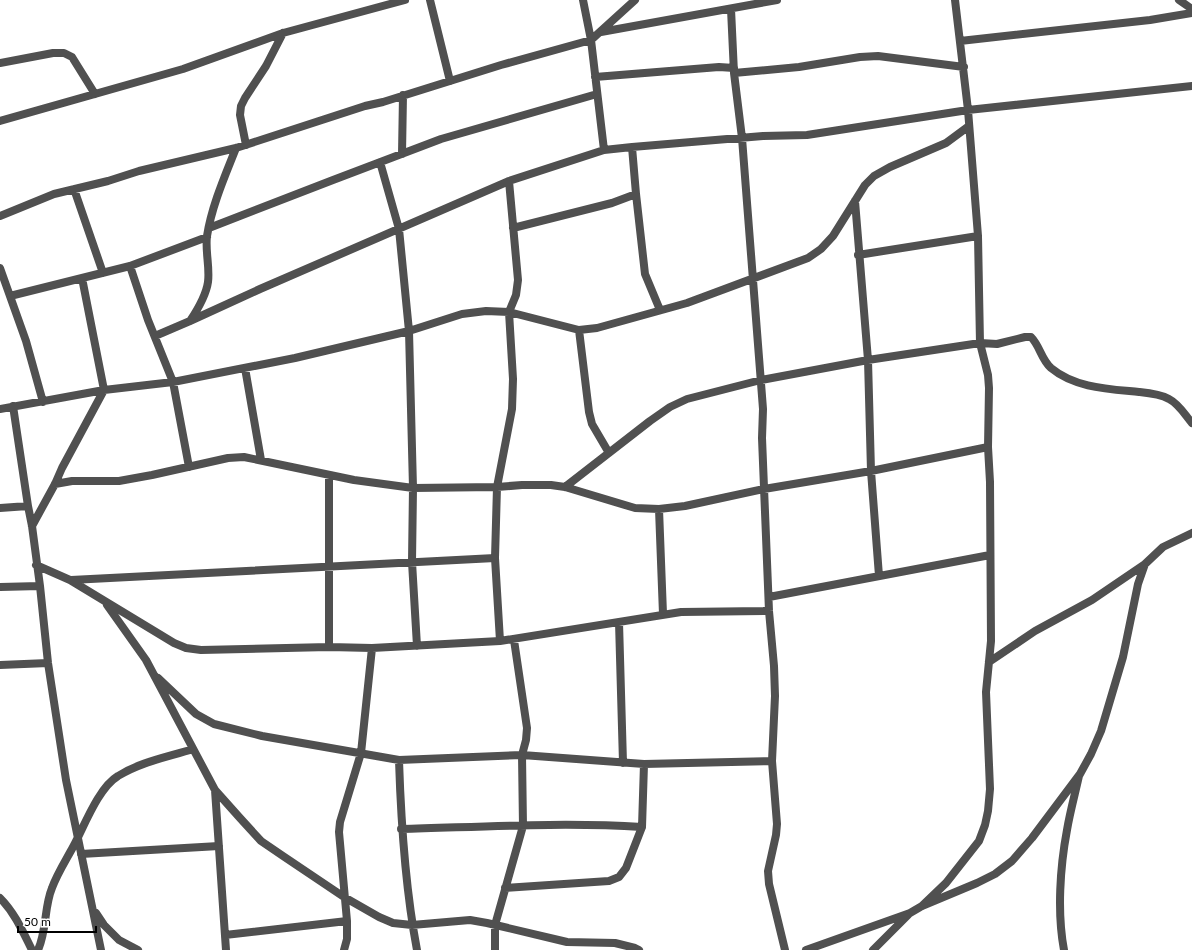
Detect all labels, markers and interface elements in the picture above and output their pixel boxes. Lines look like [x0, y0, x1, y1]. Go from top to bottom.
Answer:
scale bar [18, 908, 96, 934]
text: 50 m [24, 914, 51, 929]

